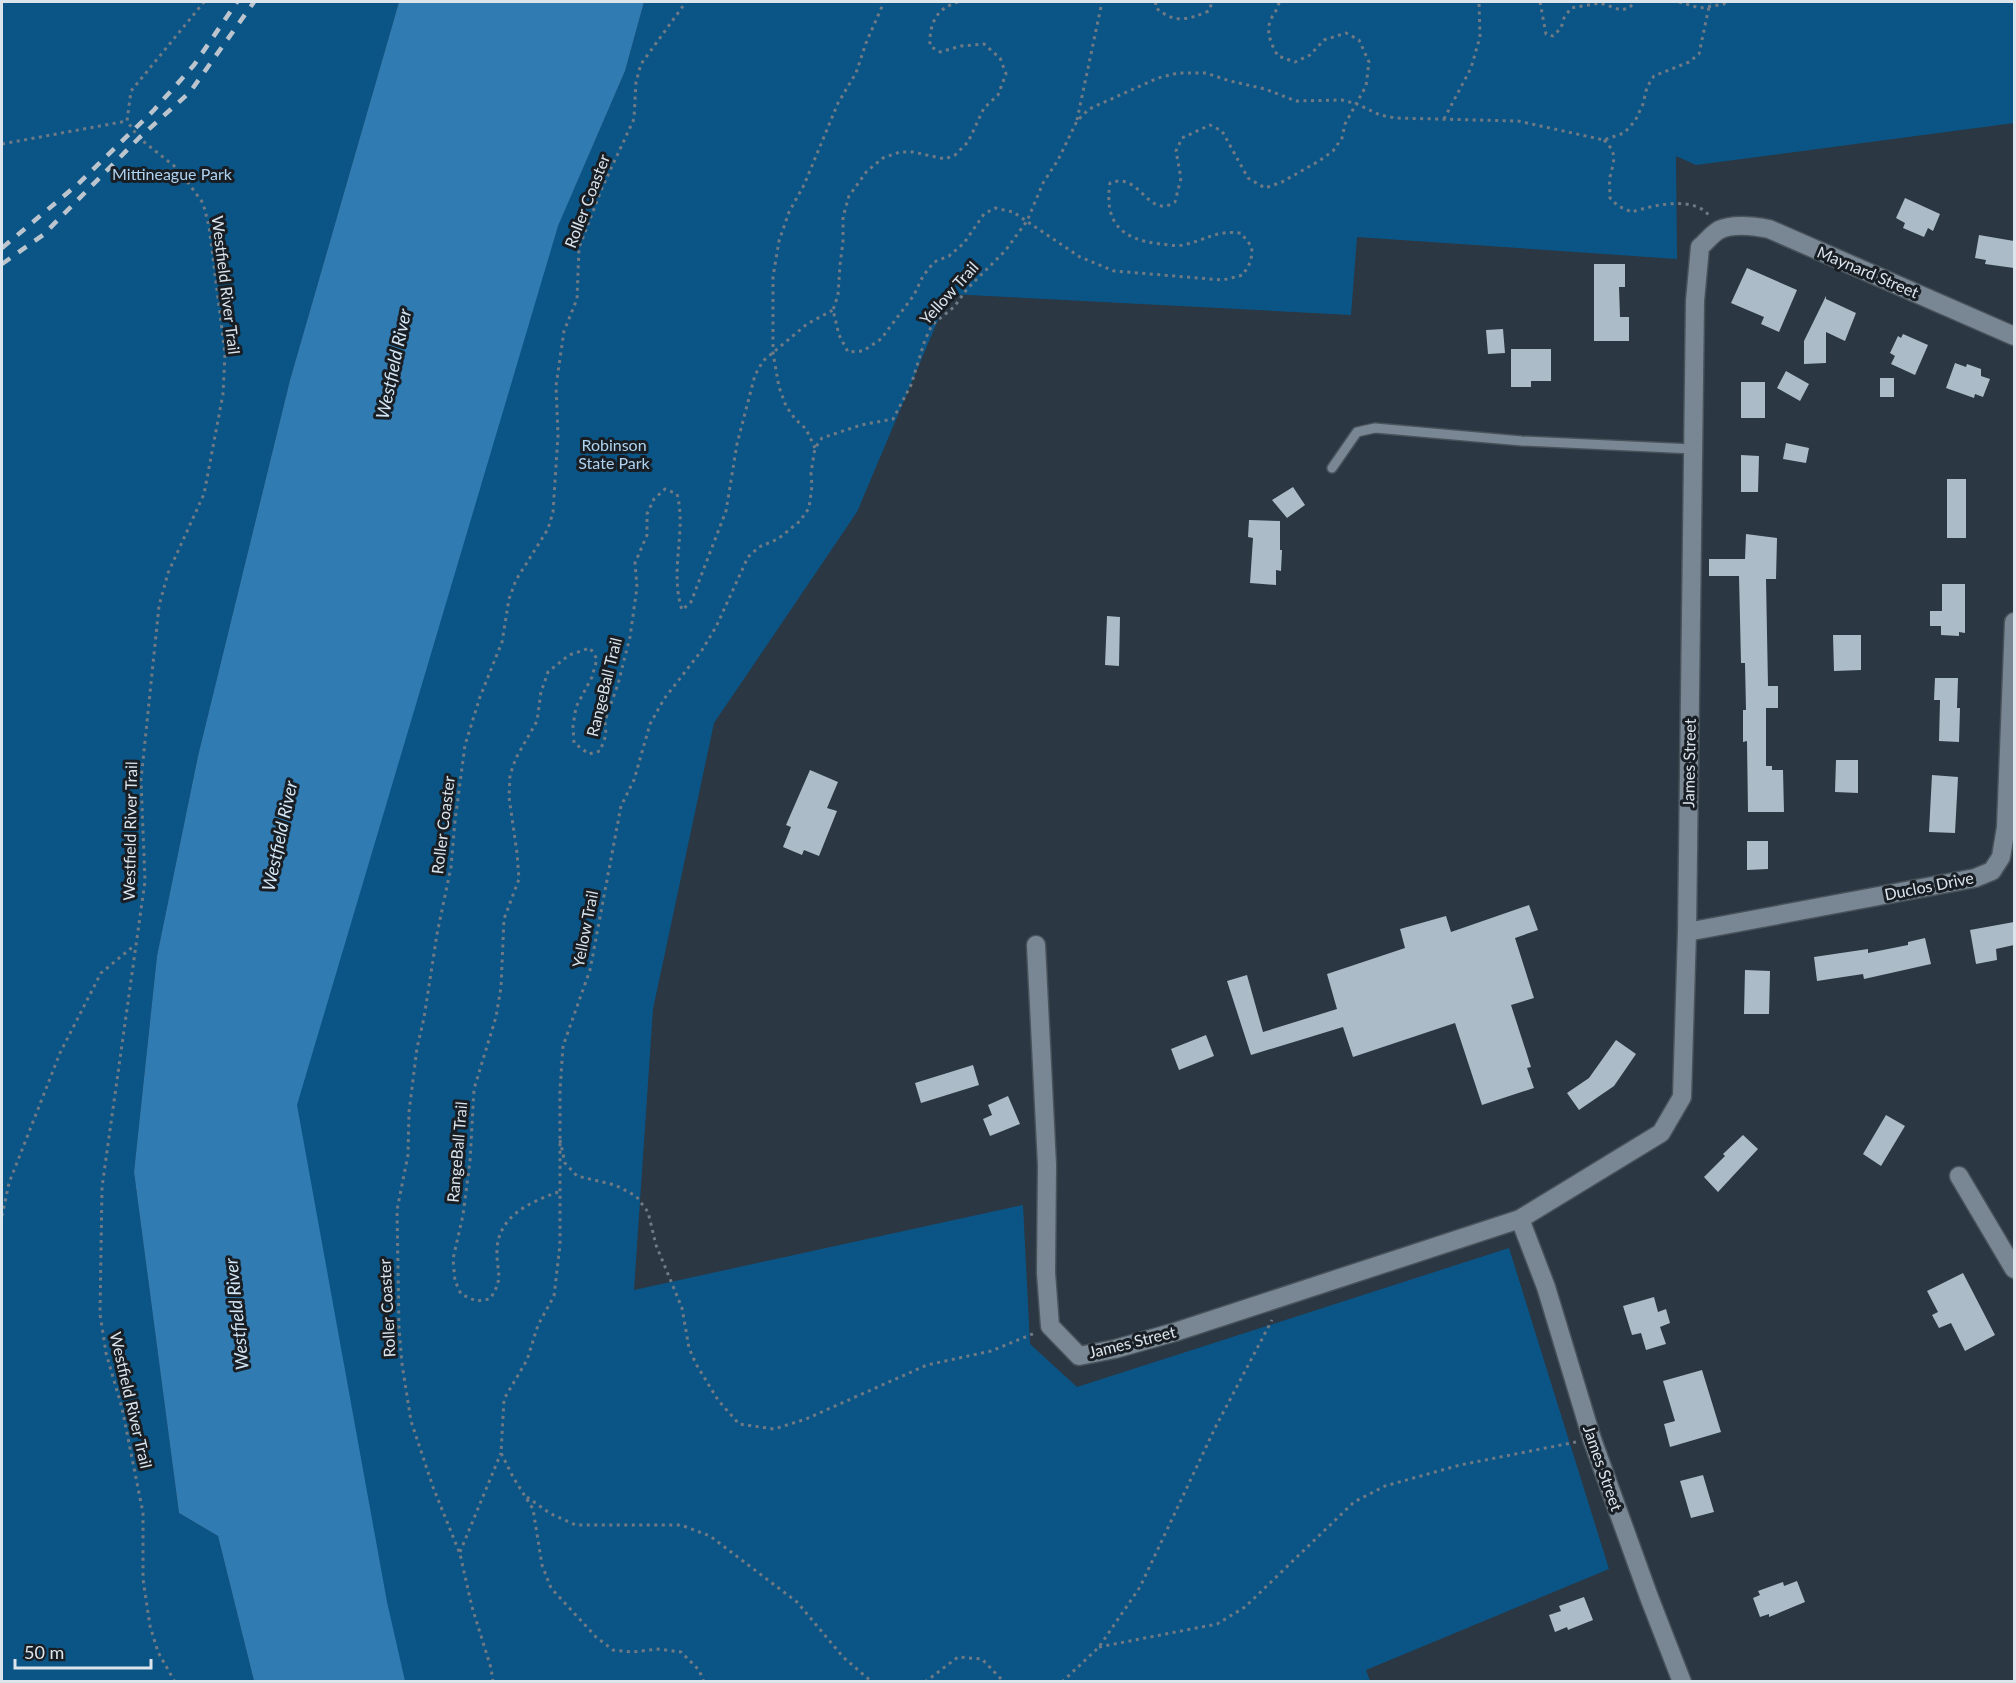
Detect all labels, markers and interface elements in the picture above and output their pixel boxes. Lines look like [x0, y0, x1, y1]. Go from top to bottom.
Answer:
street label: Roller Coaster [560, 151, 613, 250]
park label: Mittineague Park [112, 164, 233, 183]
street label: Westfield River Trail [209, 215, 244, 355]
street label: Maynard Street [1815, 242, 1922, 302]
street label: Yellow Trail [915, 257, 982, 328]
water label: Westfield River [371, 306, 416, 421]
park label: Robinson State Park [578, 435, 651, 472]
street label: RangeBall Trail [582, 635, 625, 738]
street label: James Street [1678, 718, 1699, 808]
street label: Westfield River Trail [119, 761, 140, 901]
street label: Roller Coaster [427, 775, 458, 875]
water label: Westfield River [257, 778, 302, 893]
street label: Duclos Drive [1883, 868, 1975, 903]
street label: Yellow Trail [568, 889, 601, 969]
street label: RangeBall Trail [443, 1101, 470, 1203]
water label: Westfield River [219, 1256, 253, 1371]
street label: Roller Coaster [374, 1258, 399, 1358]
street label: James Street [1086, 1321, 1178, 1362]
street label: Westfield River Trail [107, 1330, 156, 1470]
street label: James Street [1580, 1423, 1627, 1513]
scale bar [15, 1632, 152, 1670]
text: 50 m [24, 1641, 64, 1663]

